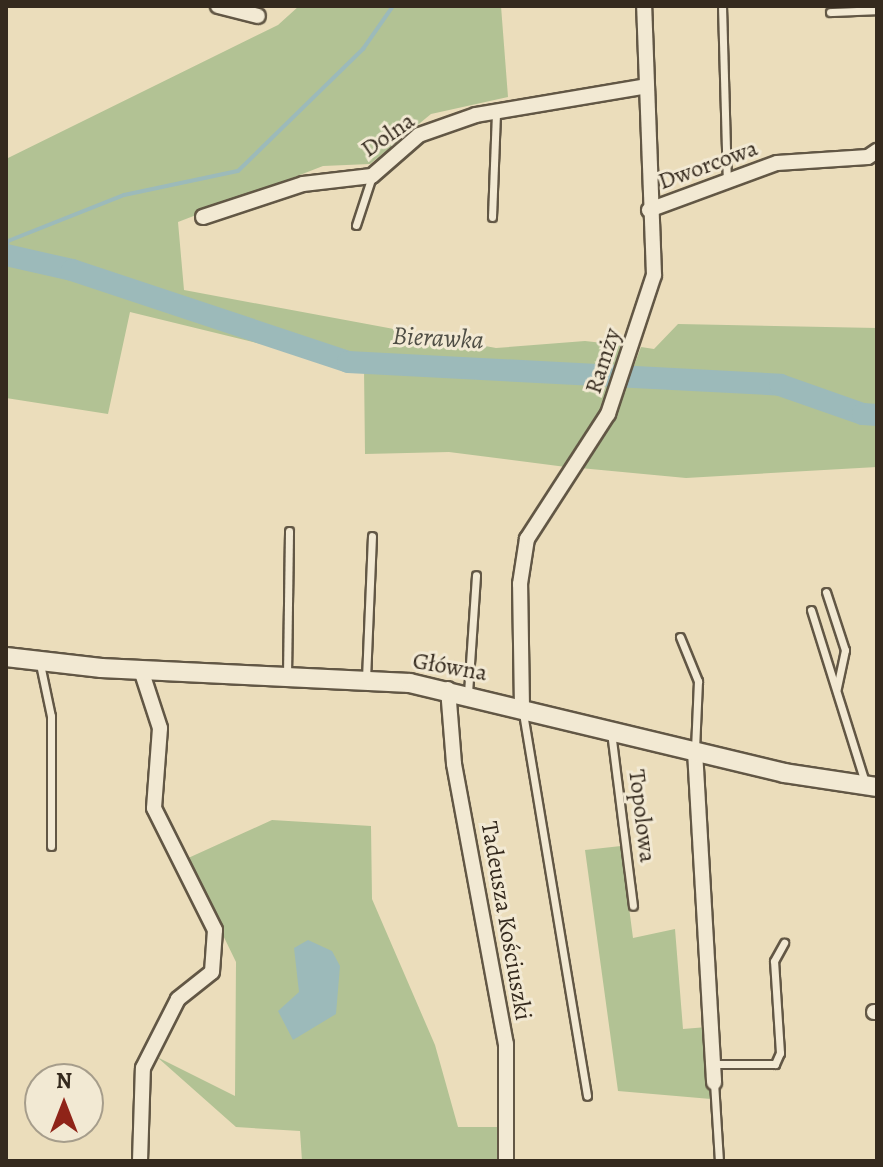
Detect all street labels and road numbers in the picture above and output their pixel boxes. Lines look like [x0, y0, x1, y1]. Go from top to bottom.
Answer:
street label: Dolna [356, 106, 420, 164]
street label: Dworcowa [654, 134, 762, 196]
street label: Ramży [579, 325, 627, 397]
street label: Główna [411, 646, 489, 688]
street label: Topolowa [622, 768, 662, 864]
street label: Tadeusza Kościuszki [474, 819, 538, 1023]

